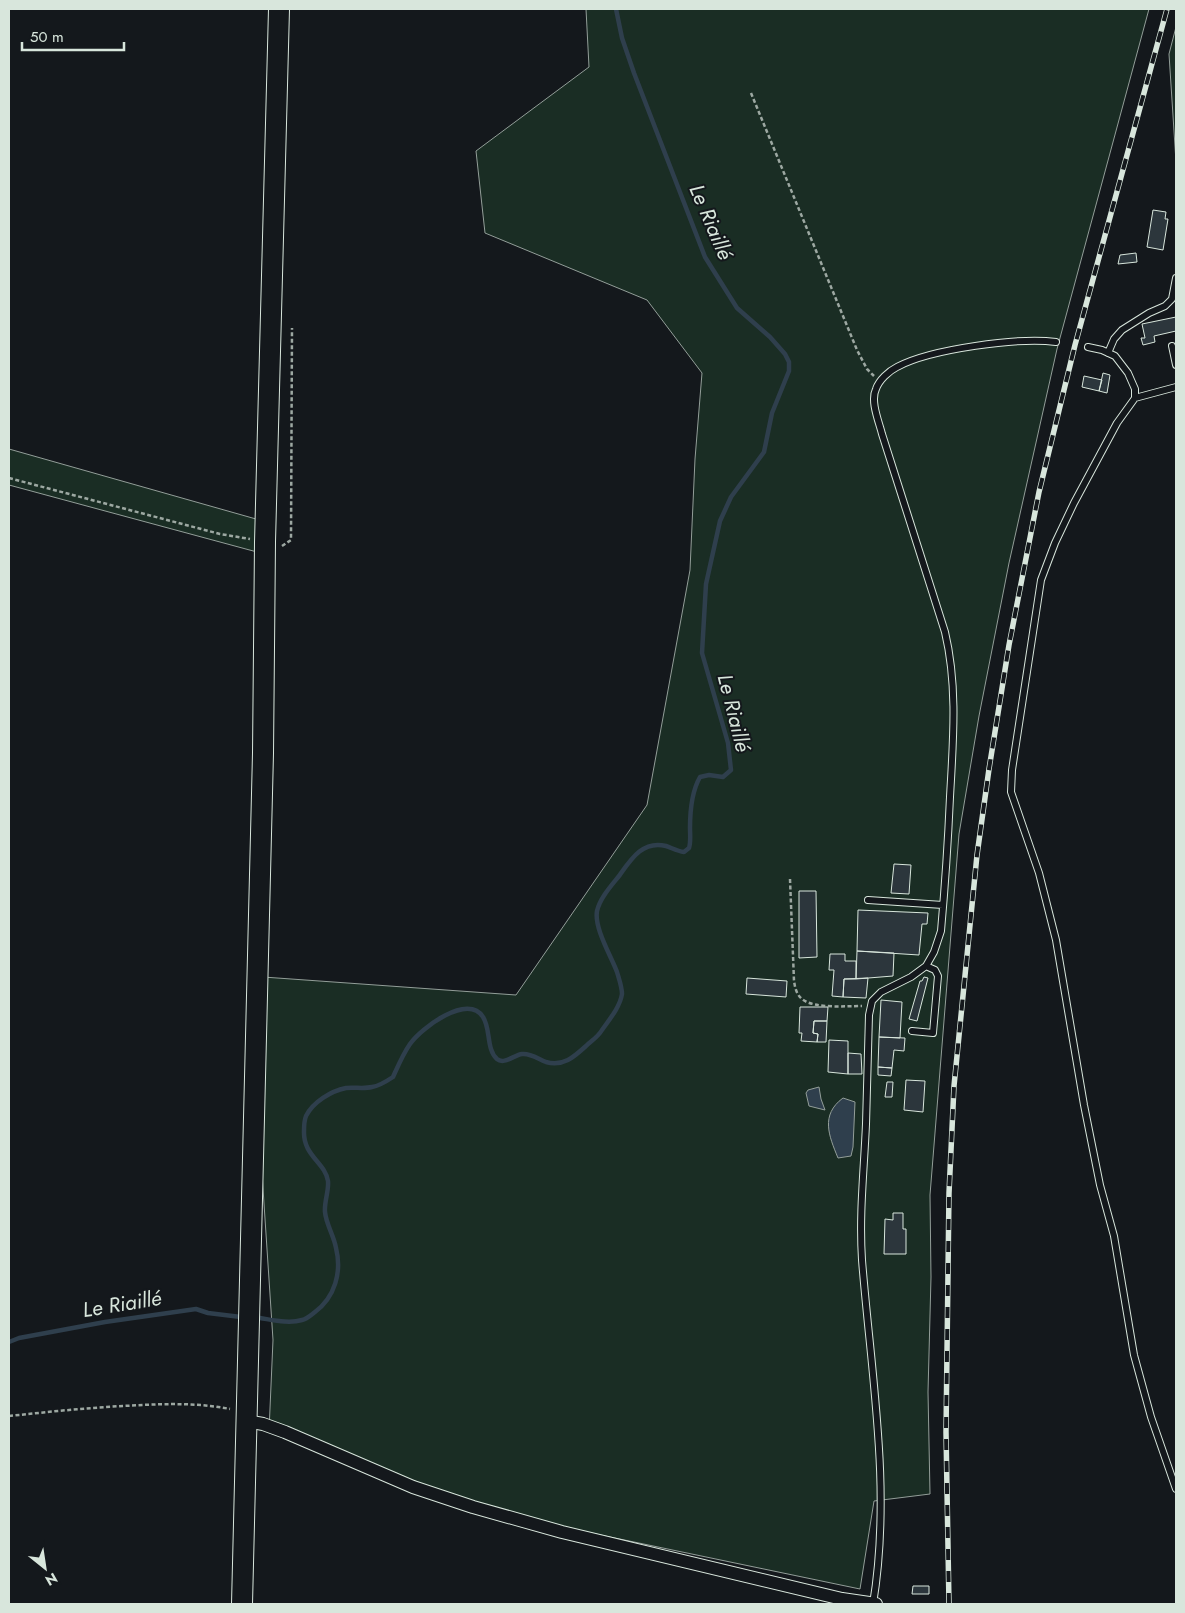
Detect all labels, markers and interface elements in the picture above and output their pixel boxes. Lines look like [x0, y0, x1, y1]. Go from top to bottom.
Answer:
scale bar [22, 20, 125, 52]
text: 50 m [30, 26, 64, 48]
water label: Le Riaillé [682, 180, 741, 265]
water label: Le Riaillé [710, 671, 758, 756]
water label: Le Riaillé [80, 1283, 164, 1325]
north arrow [20, 1543, 70, 1593]
text: N [42, 1568, 61, 1591]

